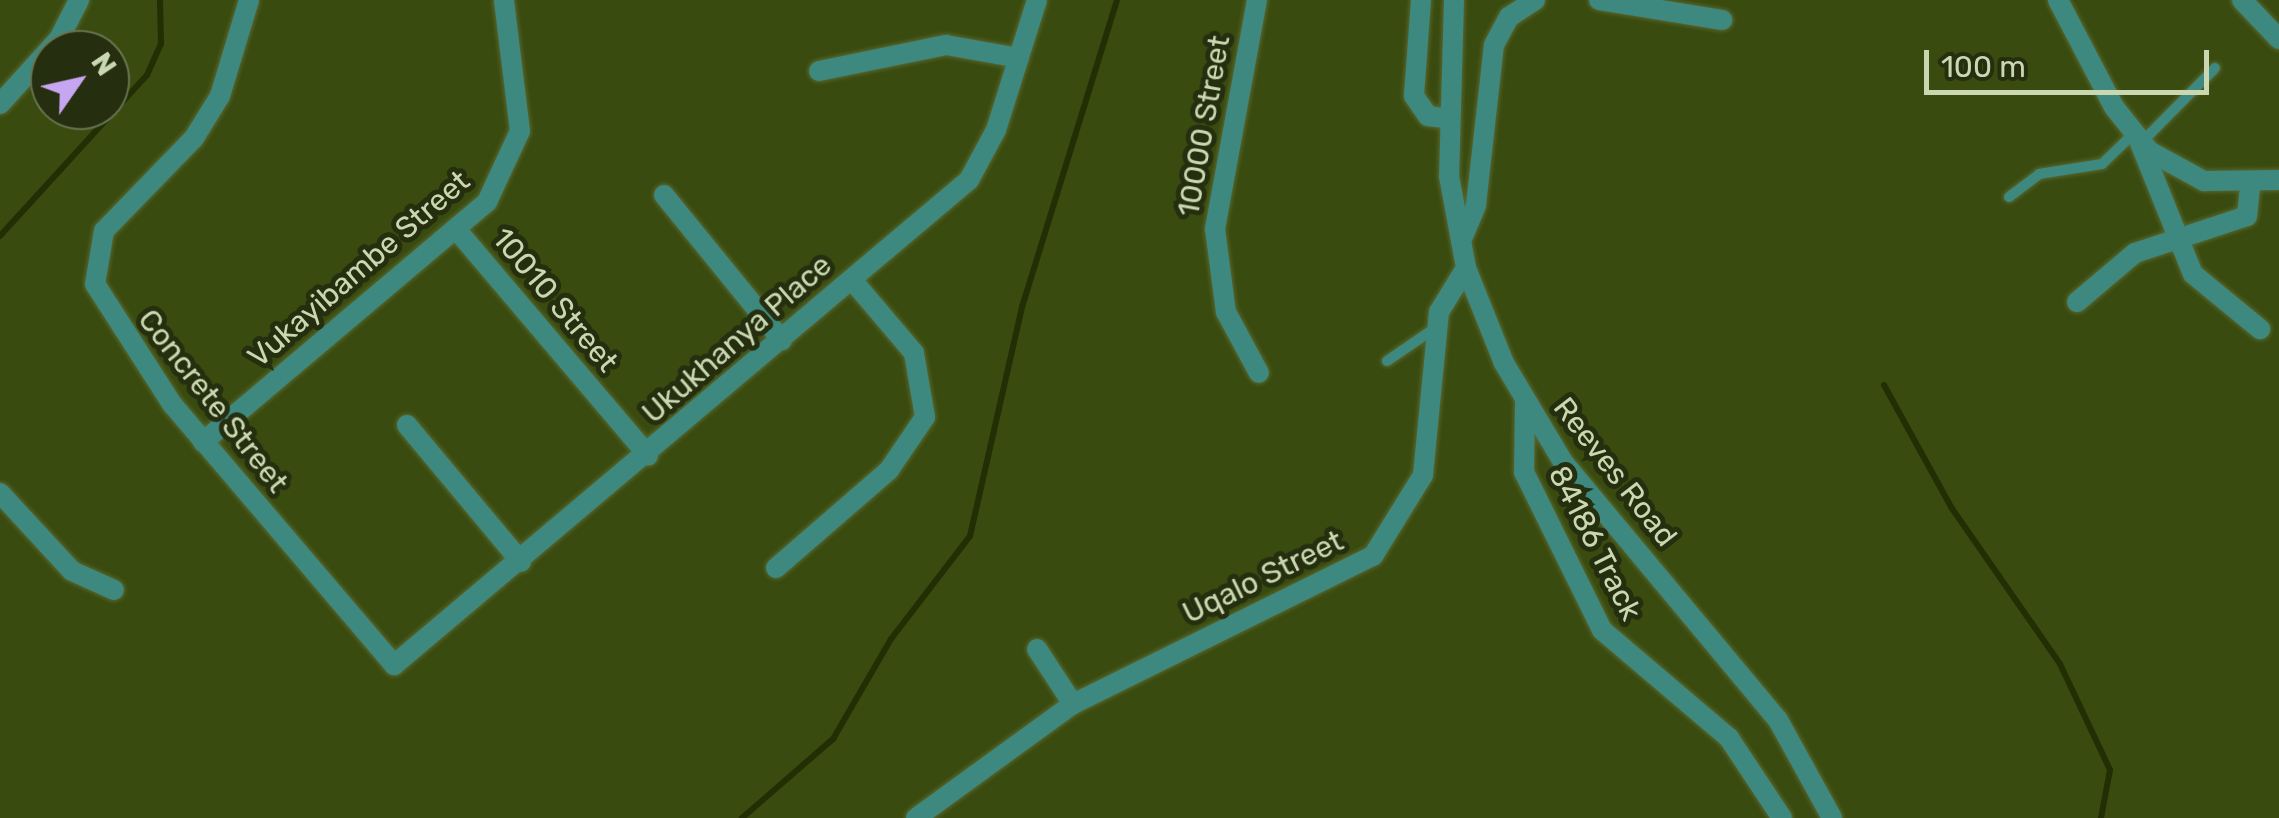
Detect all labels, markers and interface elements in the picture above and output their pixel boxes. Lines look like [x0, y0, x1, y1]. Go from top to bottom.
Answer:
north arrow [30, 30, 130, 130]
scale bar [1929, 30, 2214, 92]
street label: 10000 Street [1170, 33, 1238, 219]
text: N [84, 46, 123, 82]
text: 100 m [1941, 49, 2026, 85]
street label: Vukayibambe Street [241, 163, 477, 375]
street label: 10010 Street [484, 221, 626, 379]
street label: Ukukhanya Place [635, 247, 839, 431]
street label: Concrete Street [130, 302, 296, 500]
street label: Reeves Road [1546, 390, 1684, 554]
street label: 84186 Track [1541, 459, 1649, 627]
street label: Uqalo Street [1177, 523, 1349, 631]

